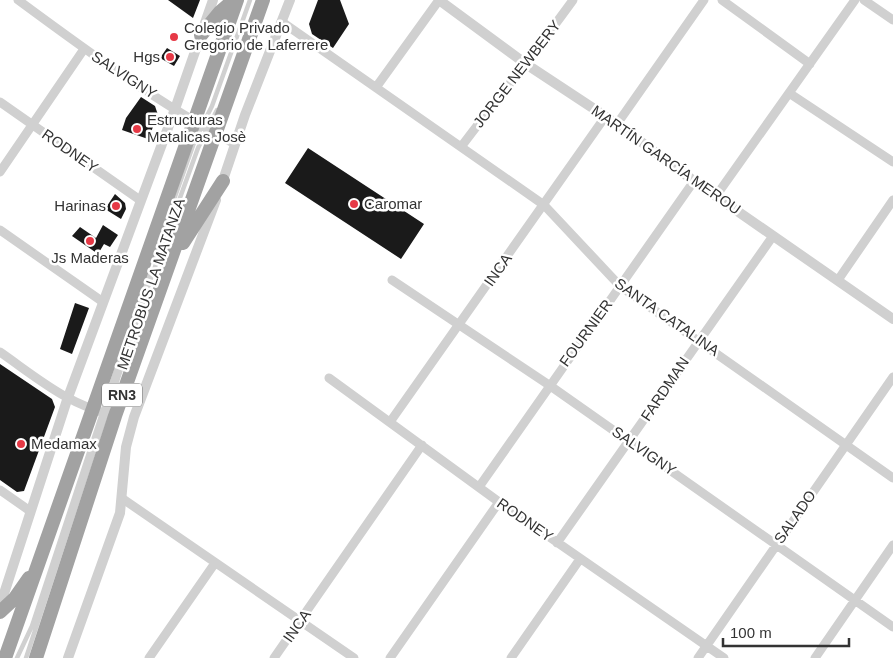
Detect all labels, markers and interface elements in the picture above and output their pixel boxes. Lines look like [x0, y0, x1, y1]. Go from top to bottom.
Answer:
street label: JORGE NEWBERY [469, 17, 564, 131]
place label: Colegio Privado Gregorio de Laferrere [184, 19, 328, 53]
marker: Colegio Privado Gregorio de Laferrere [168, 31, 180, 43]
street label: SALVIGNY [89, 47, 160, 102]
place label: Hgs [133, 48, 160, 65]
marker: Hgs [164, 51, 176, 63]
street label: MARTÍN GARCÍA MEROU [588, 102, 744, 218]
place label: Estructuras Metalicas Josè [147, 111, 246, 145]
marker: Estructuras Metalicas Josè [131, 123, 143, 135]
street label: RODNEY [39, 125, 101, 176]
place label: Caromar [364, 195, 422, 212]
street label: METROBUS LA MATANZA [113, 196, 188, 372]
place label: Harinas [54, 197, 106, 214]
marker: Caromar [348, 198, 360, 210]
marker: Harinas [110, 200, 122, 212]
marker: Js Maderas [84, 235, 96, 247]
place label: Js Maderas [51, 249, 129, 266]
street label: INCA [480, 250, 515, 289]
street label: SANTA CATALINA [612, 274, 723, 359]
street label: FOURNIER [556, 296, 616, 369]
street label: FARDMAN [637, 354, 692, 424]
road number: RN3 [102, 384, 142, 406]
street label: SALVIGNY [609, 422, 679, 479]
place label: Medamax [31, 435, 97, 452]
marker: Medamax [15, 438, 27, 450]
street label: SALADO [770, 487, 819, 547]
street label: RODNEY [494, 494, 556, 545]
street label: INCA [279, 606, 314, 645]
scale bar [723, 616, 849, 648]
text: 100 m [730, 624, 772, 641]

